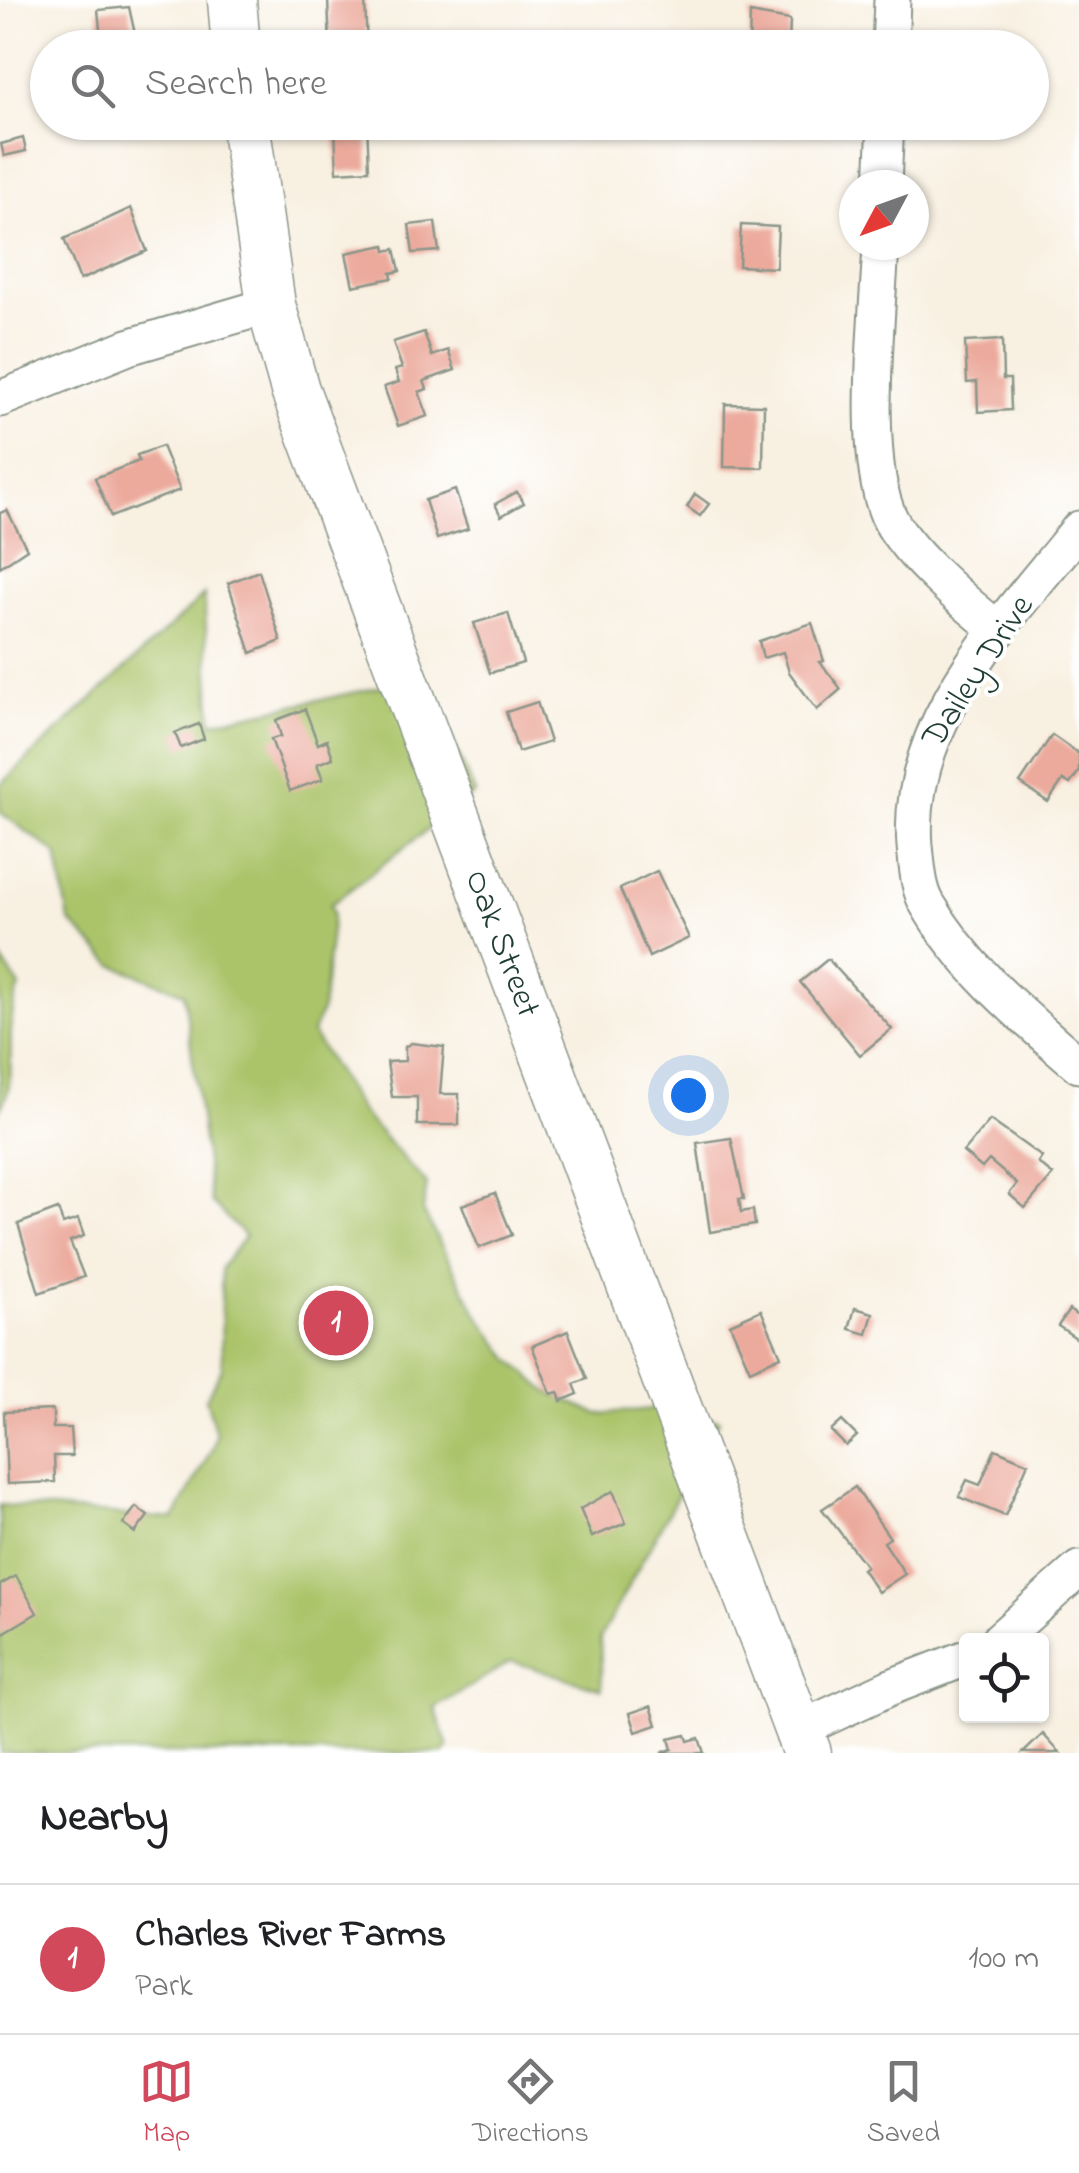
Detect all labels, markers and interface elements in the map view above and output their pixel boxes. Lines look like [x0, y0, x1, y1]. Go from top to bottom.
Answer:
search box [30, 30, 1049, 140]
text: Search here [145, 57, 327, 113]
icon: search [65, 58, 120, 113]
north arrow [839, 170, 929, 260]
street label: Dailey Drive [910, 585, 1048, 760]
street label: Oak Street [450, 863, 553, 1025]
your location [663, 1070, 714, 1121]
pin: 1 [304, 1286, 368, 1360]
map controls [959, 1633, 1049, 1723]
button: locate [959, 1633, 1049, 1723]
text: Nearby [40, 1788, 168, 1849]
text: Charles River Farms [135, 1908, 446, 1964]
text: 1 [67, 1936, 78, 1983]
text: 100 m [968, 1936, 1039, 1983]
text: Park [135, 1964, 193, 2011]
tab: Map [139, 2054, 194, 2155]
tab: Directions [472, 2054, 589, 2155]
tab: Saved [867, 2054, 940, 2155]

